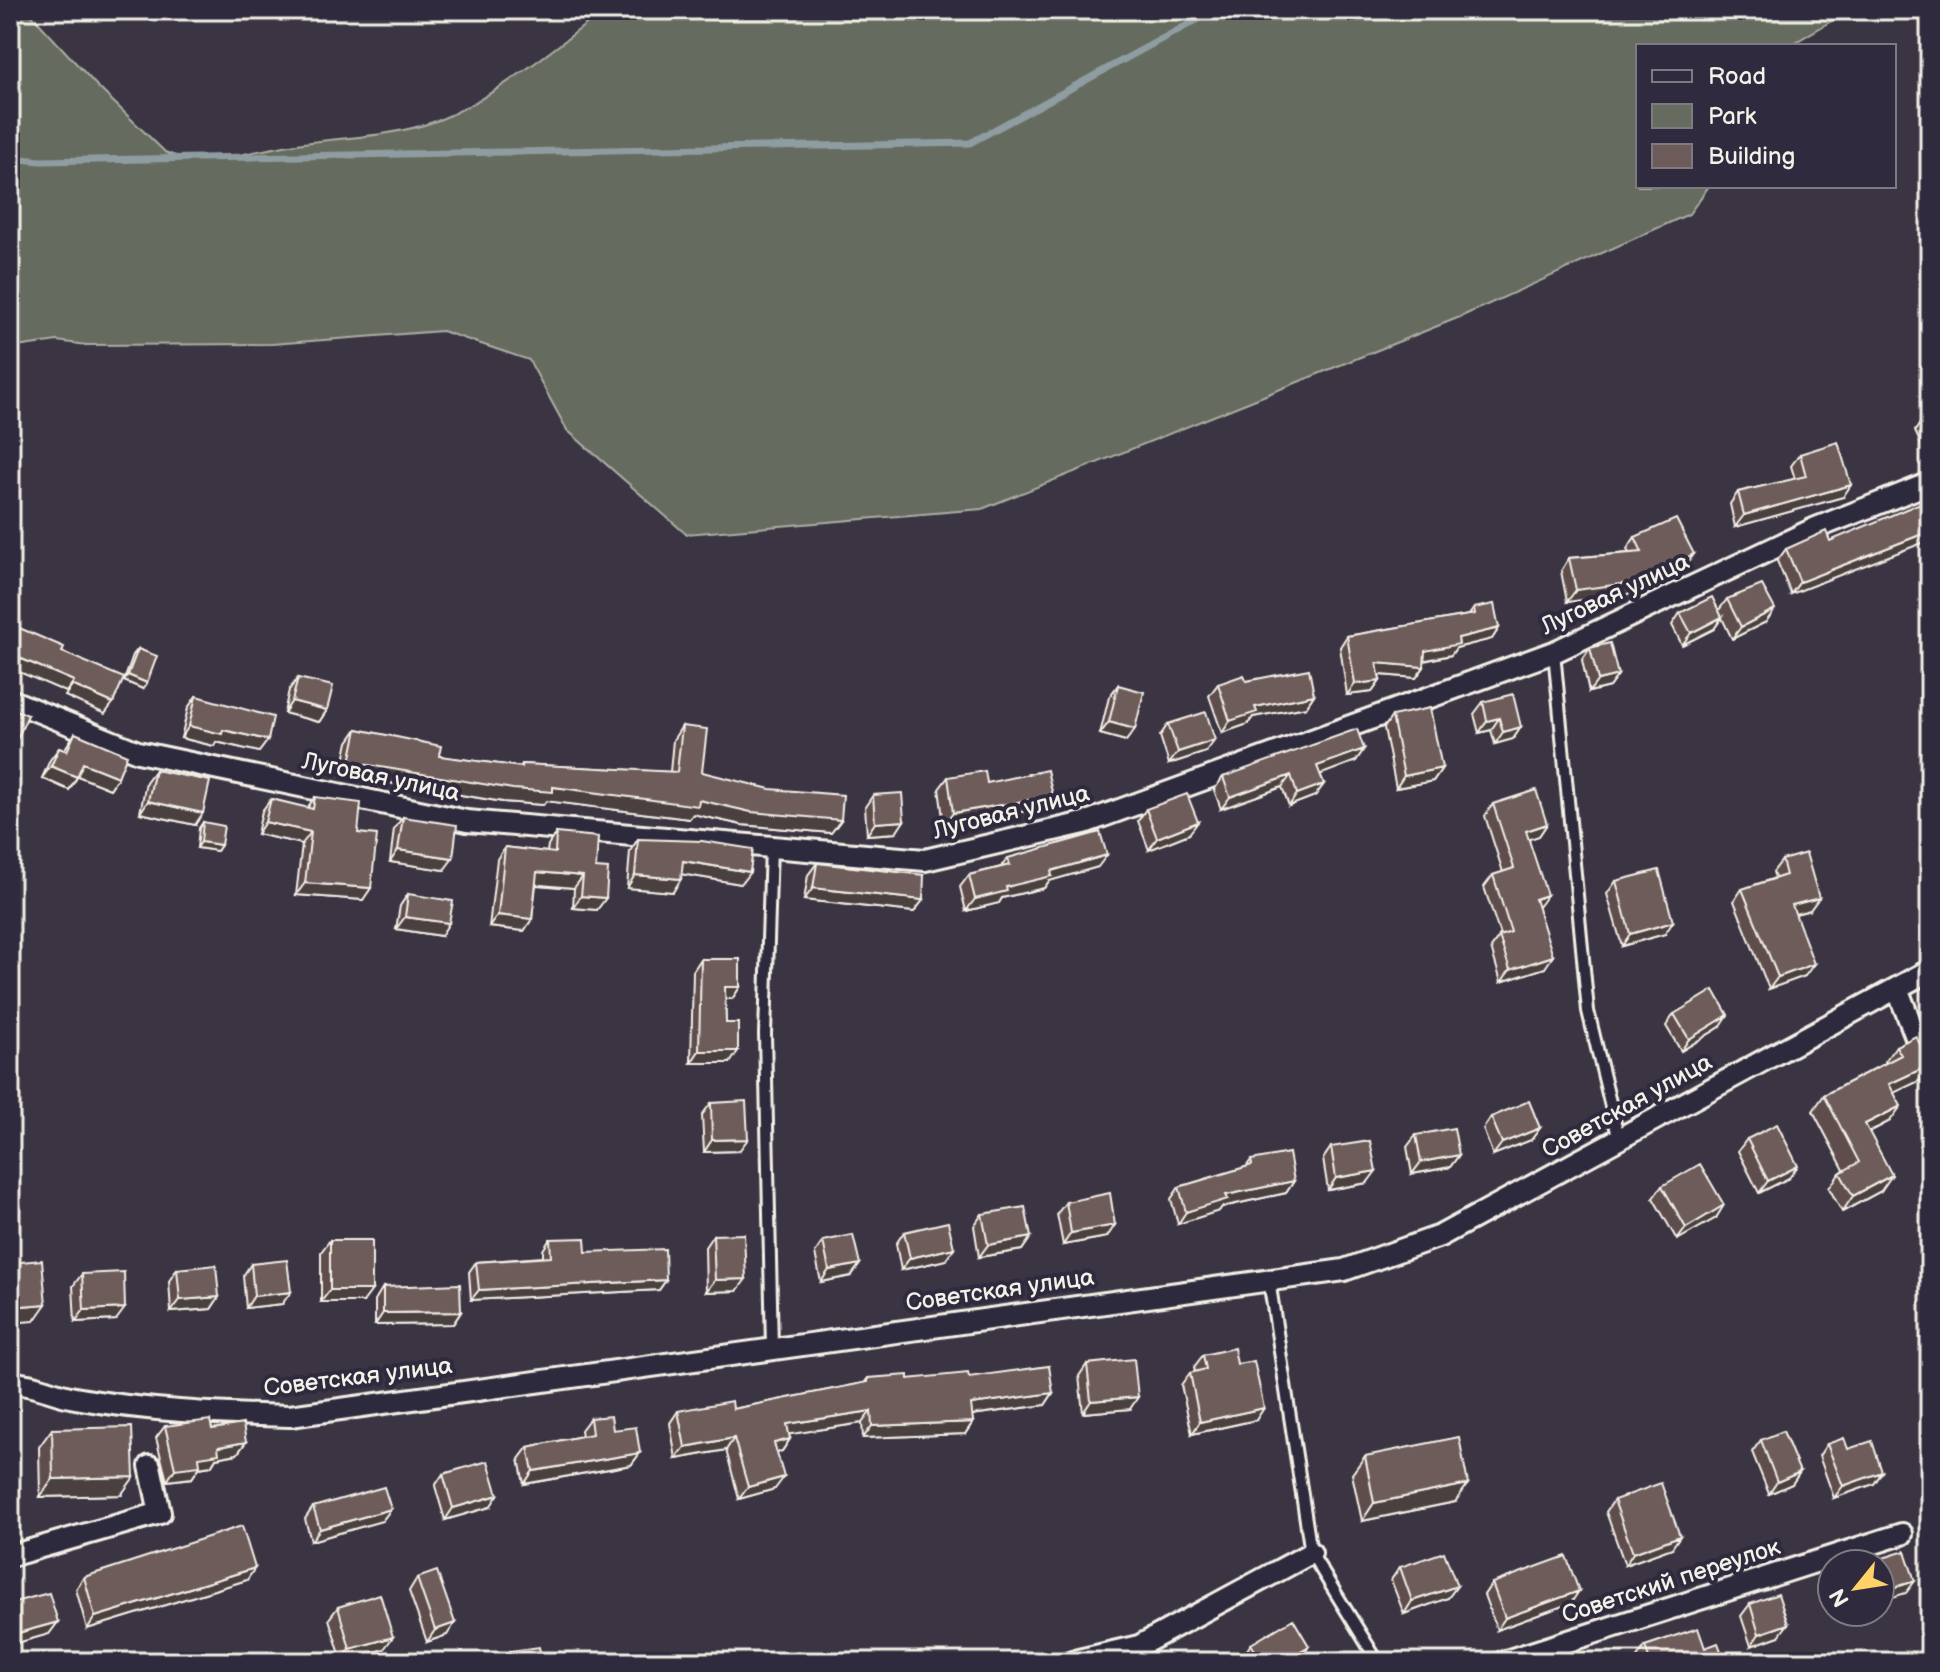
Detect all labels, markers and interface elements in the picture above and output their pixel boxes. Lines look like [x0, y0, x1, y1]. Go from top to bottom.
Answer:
legend [1636, 44, 1896, 188]
text: Road [1708, 62, 1766, 91]
text: Park [1708, 102, 1756, 131]
text: Building [1708, 142, 1795, 171]
street label: Луговая улица [1535, 547, 1694, 641]
street label: Луговая улица [298, 746, 463, 808]
street label: Луговая улица [929, 779, 1092, 846]
street label: Советская улица [1537, 1047, 1717, 1165]
street label: Советская улица [904, 1262, 1096, 1318]
street label: Советская улица [262, 1351, 454, 1403]
street label: Советский переулок [1558, 1532, 1784, 1630]
north arrow [1816, 1548, 1896, 1628]
text: N [1824, 1583, 1856, 1611]

